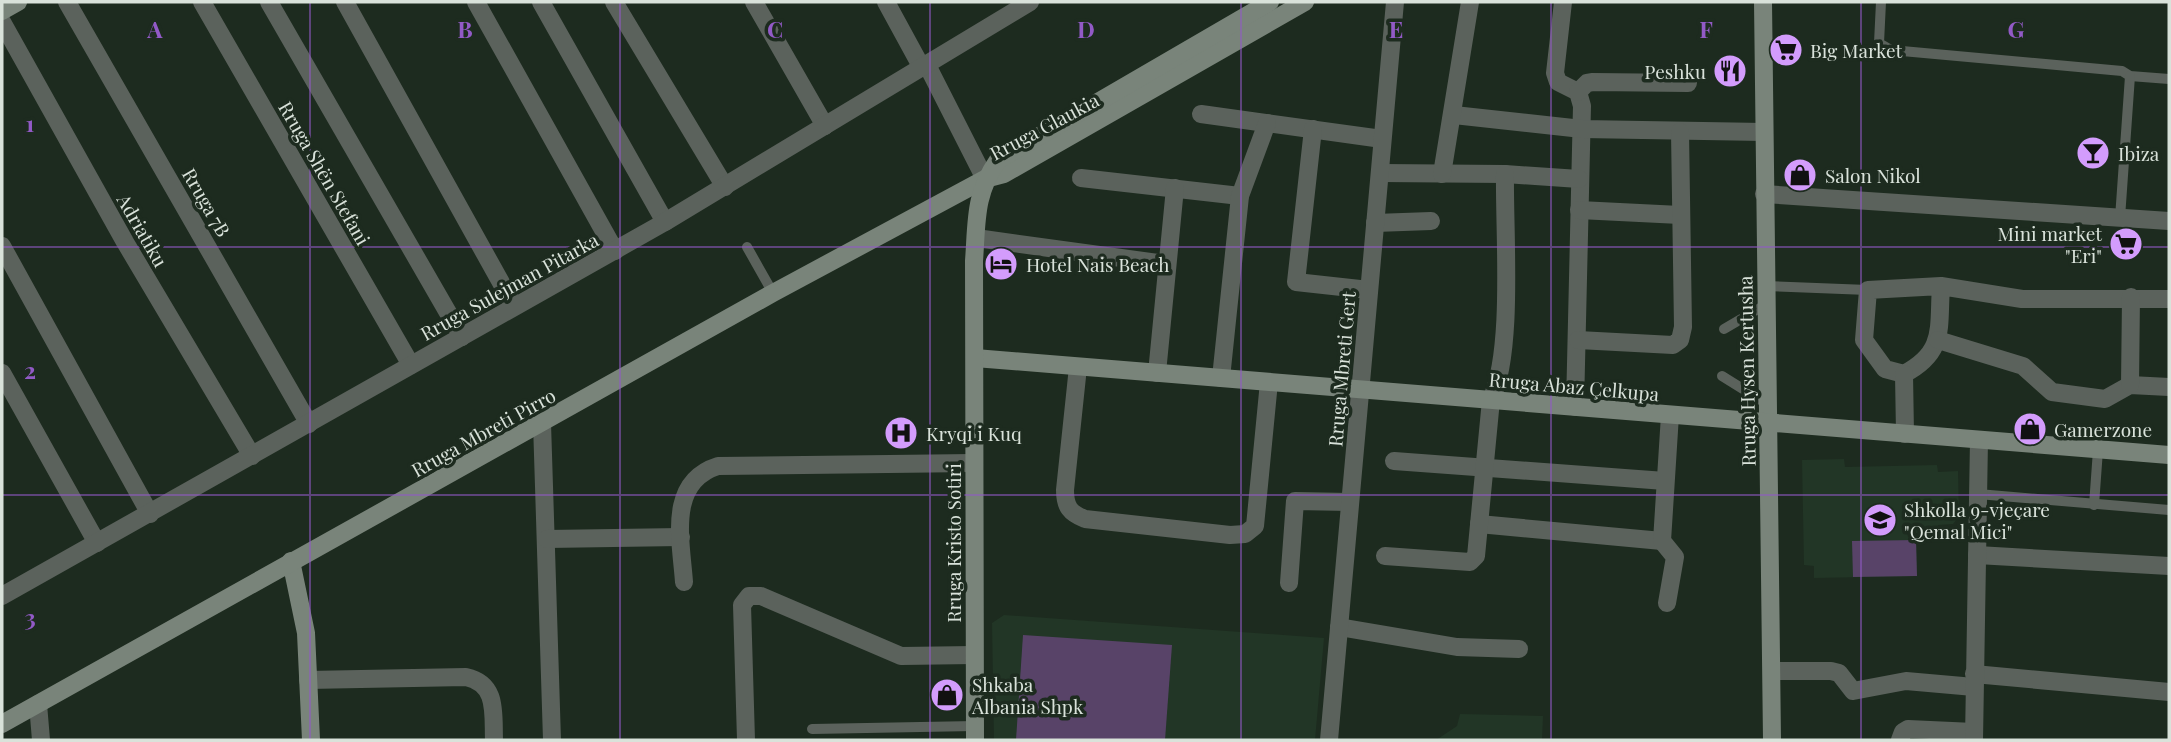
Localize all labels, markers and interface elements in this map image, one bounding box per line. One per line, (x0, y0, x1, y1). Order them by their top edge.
text: A (146, 13, 163, 44)
text: B (457, 13, 473, 44)
text: C (767, 13, 783, 44)
text: D (1077, 13, 1095, 44)
text: E (1389, 13, 1403, 44)
text: F (1699, 13, 1713, 44)
text: G (2008, 13, 2025, 44)
supermarket icon: Big Market (1767, 31, 1805, 69)
place label: Big Market (1810, 37, 1903, 63)
restaurant icon: Peshku (1711, 52, 1749, 90)
place label: Peshku (1644, 58, 1706, 84)
street label: Rruga Glaukia (985, 86, 1104, 166)
street label: Rruga Shën Stefani (273, 96, 377, 250)
text: 1 (26, 107, 35, 138)
bar icon: Ibiza (2074, 134, 2112, 172)
place label: Ibiza (2118, 140, 2160, 166)
shop icon: Salon Nikol (1781, 156, 1819, 194)
place label: Salon Nikol (1825, 162, 1921, 188)
street label: Rruga 7B (177, 163, 237, 241)
street label: Adriatiku (111, 188, 174, 271)
place label: Mini market "Eri" (1998, 220, 2102, 268)
supermarket icon: Mini market "Eri" (2107, 225, 2145, 263)
street label: Rruga Sulejman Pitarka (415, 226, 603, 346)
hotel icon: Hotel Nais Beach (982, 245, 1020, 283)
place label: Hotel Nais Beach (1026, 251, 1170, 277)
street label: Rruga Hysen Kertusha (1731, 275, 1761, 467)
street label: Rruga Mbreti Gert (1321, 290, 1361, 448)
text: 2 (24, 354, 36, 385)
street label: Rruga Abaz Çelkupa (1488, 366, 1661, 406)
street label: Rruga Mbreti Pirro (406, 382, 560, 482)
shop icon: Gamerzone (2011, 410, 2049, 448)
hospital icon: Kryqi i Kuq (882, 414, 920, 452)
place label: Gamerzone (2054, 416, 2152, 442)
place label: Kryqi i Kuq (926, 420, 1022, 446)
street label: Rruga Kristo Sotiri (940, 463, 966, 623)
place label: Shkolla 9-vjeçare "Qemal Mici" (1904, 496, 2050, 544)
school or university icon: Shkolla 9-vjeçare "Qemal Mici" (1861, 501, 1899, 539)
text: 3 (24, 601, 36, 632)
place label: Shkaba Albania Shpk (971, 671, 1084, 719)
shop icon: Shkaba Albania Shpk (928, 676, 966, 714)

